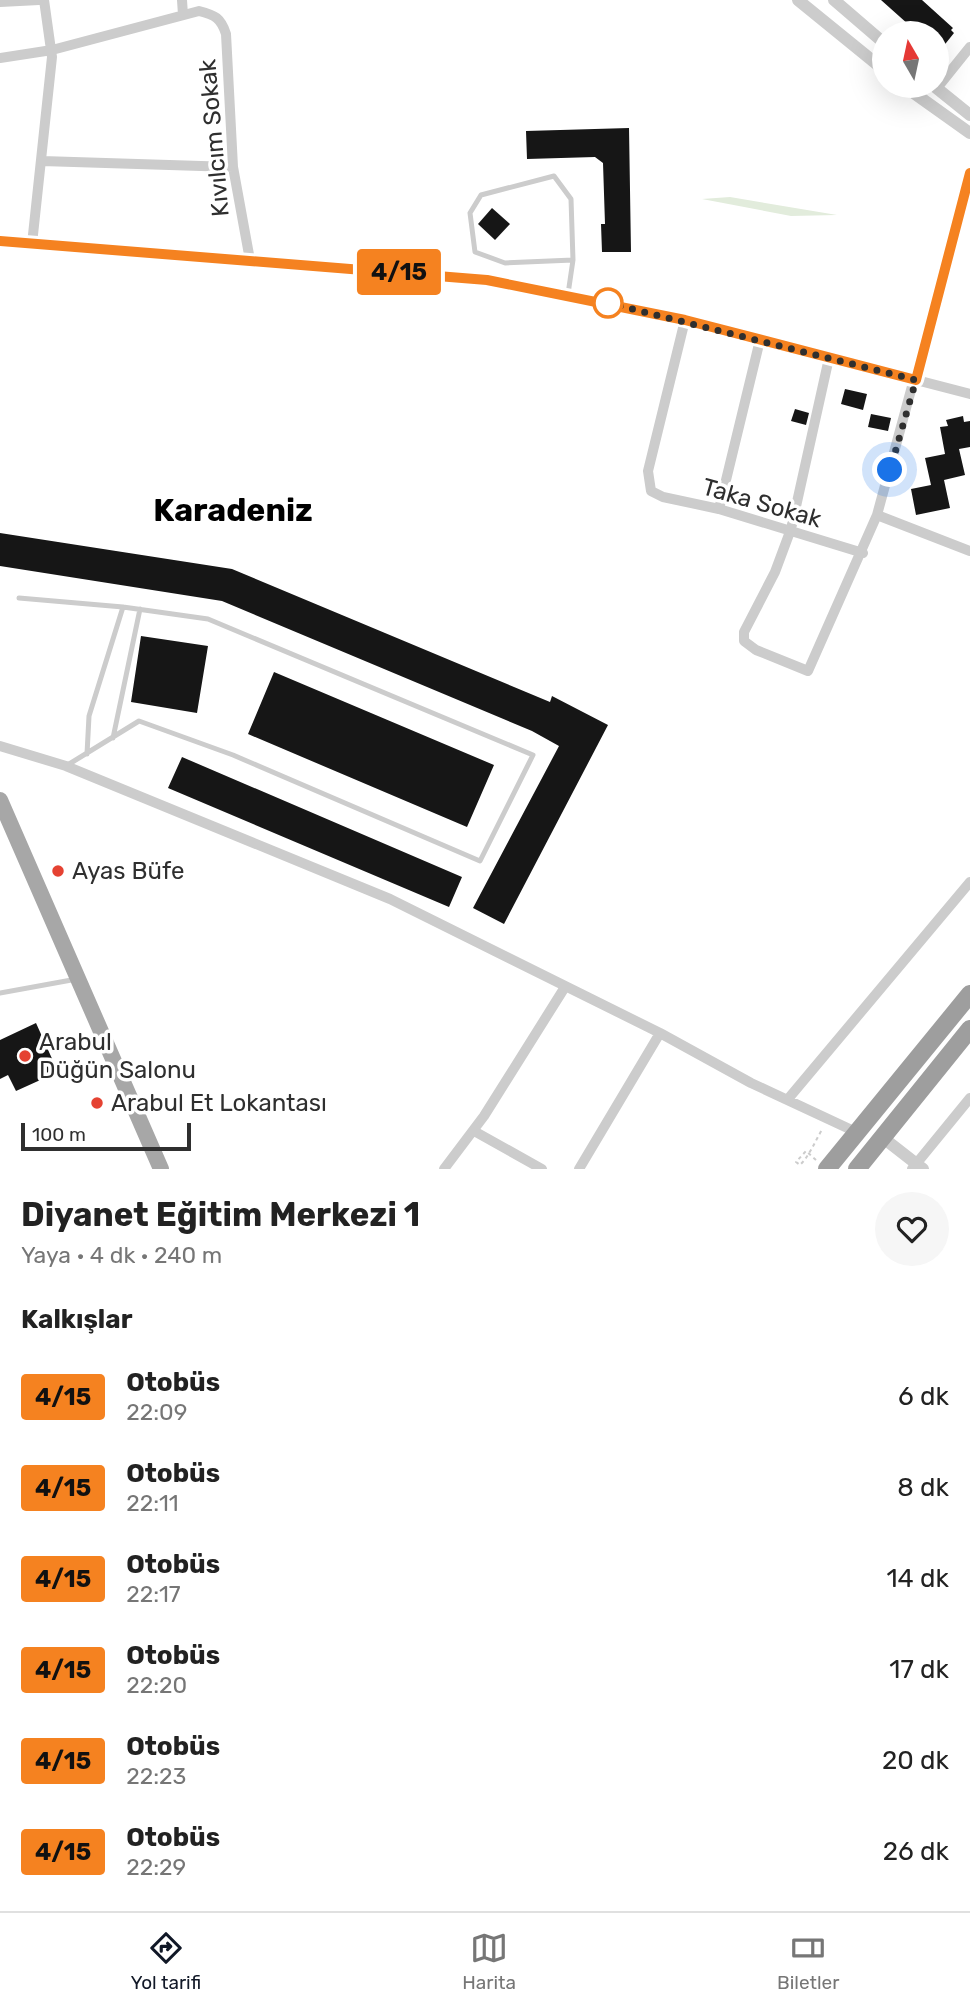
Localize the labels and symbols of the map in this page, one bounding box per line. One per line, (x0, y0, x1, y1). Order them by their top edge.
north arrow (872, 21, 948, 98)
street label: Kıvılcım Sokak (193, 58, 235, 218)
line badge: 4/15 (350, 249, 448, 295)
unlabelled marker (593, 288, 623, 318)
your location (872, 452, 907, 487)
street label: Taka Sokak (699, 473, 825, 534)
district label: Karadeniz (153, 491, 313, 529)
place label: Ayas Büfe (72, 857, 184, 885)
marker: Ayas Büfe (50, 863, 66, 879)
place label: Arabul Düğün Salonu (39, 1028, 196, 1084)
marker: Arabul Düğün Salonu (17, 1048, 33, 1064)
place label: Arabul Et Lokantası (111, 1089, 327, 1117)
marker: Arabul Et Lokantası (89, 1095, 105, 1111)
scale bar (21, 1120, 191, 1152)

